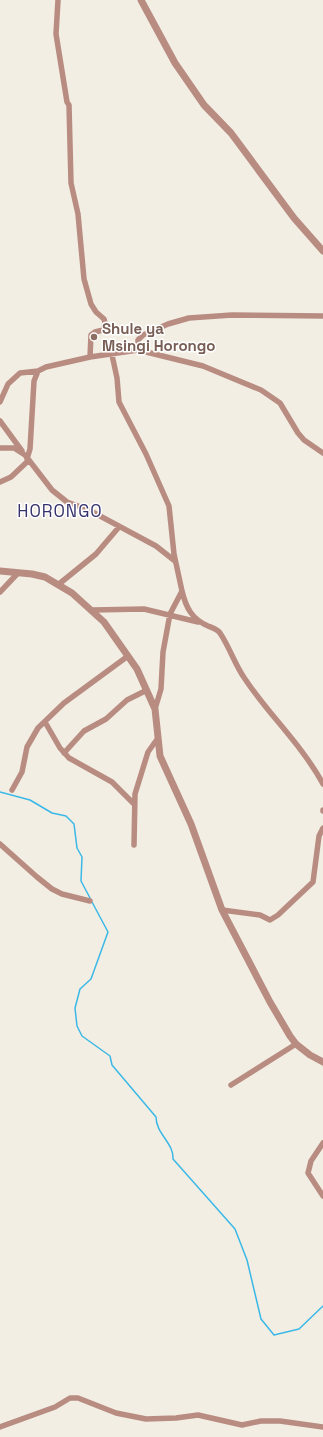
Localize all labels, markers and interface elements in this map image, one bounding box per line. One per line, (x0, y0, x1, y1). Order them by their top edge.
place label: Shule ya Msingi Horongo (102, 319, 216, 355)
marker: Shule ya Msingi Horongo (89, 332, 99, 342)
district label: HORONGO (17, 500, 103, 522)

